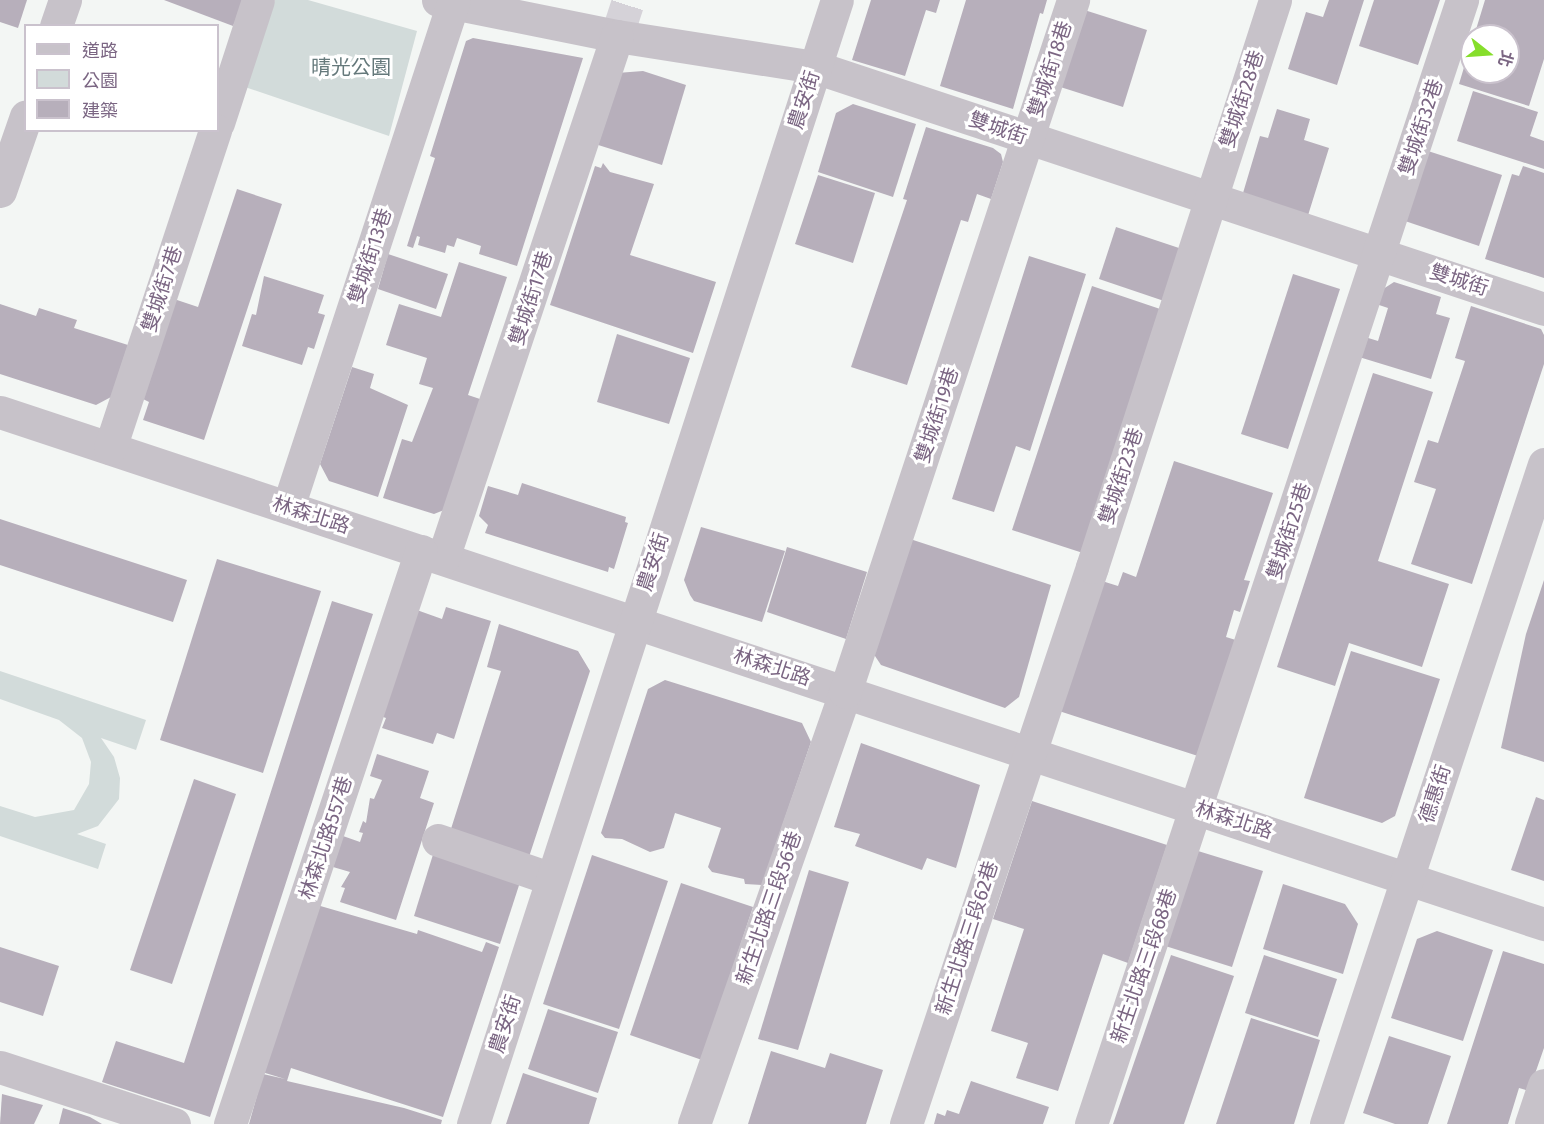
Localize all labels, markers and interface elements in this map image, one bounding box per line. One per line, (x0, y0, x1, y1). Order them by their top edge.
street label: 雙城街18巷 (1023, 18, 1077, 120)
legend (24, 24, 219, 132)
north arrow (1460, 24, 1520, 84)
text: 道路 (82, 40, 118, 62)
street label: 雙城街28巷 (1215, 47, 1269, 151)
text: 北 (1494, 48, 1517, 69)
park label: 晴光公園 (311, 55, 391, 79)
street label: 農安街 (783, 68, 825, 132)
text: 公園 (82, 70, 118, 92)
street label: 雙城街32巷 (1394, 76, 1448, 178)
text: 建築 (82, 100, 118, 122)
street label: 雙城街 (966, 107, 1030, 149)
street label: 雙城街13巷 (343, 205, 397, 307)
street label: 雙城街7巷 (137, 243, 187, 335)
street label: 雙城街17巷 (505, 248, 557, 348)
street label: 雙城街 (1427, 259, 1491, 301)
street label: 雙城街19巷 (910, 364, 964, 466)
street label: 雙城街23巷 (1094, 425, 1148, 527)
street label: 雙城街25巷 (1262, 480, 1316, 582)
street label: 林森北路 (269, 491, 353, 539)
street label: 農安街 (632, 530, 674, 594)
street label: 林森北路 (730, 643, 814, 691)
street label: 德惠街 (1414, 762, 1456, 826)
street label: 林森北路557巷 (295, 773, 357, 903)
street label: 林森北路 (1192, 796, 1276, 844)
street label: 新生北路三段56巷 (731, 828, 807, 988)
street label: 新生北路三段62巷 (931, 858, 1003, 1018)
street label: 新生北路三段68巷 (1106, 886, 1182, 1046)
street label: 農安街 (484, 992, 526, 1056)

